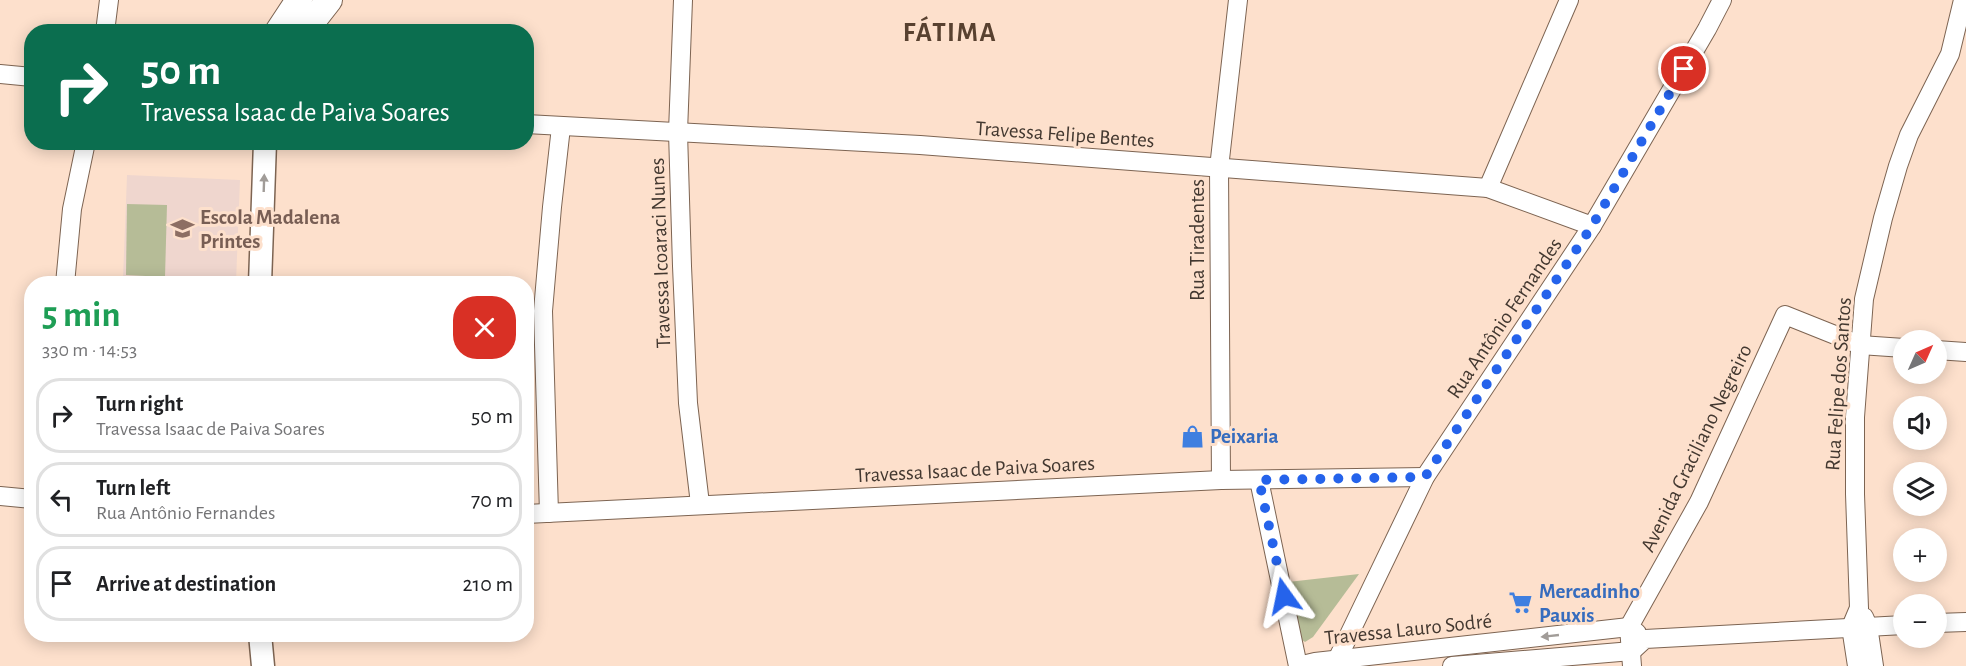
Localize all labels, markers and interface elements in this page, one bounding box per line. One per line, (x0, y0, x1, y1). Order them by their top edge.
district label: FÁTIMA (903, 16, 997, 46)
pin (1658, 43, 1709, 94)
icon: right (42, 48, 120, 126)
text: 50 m (141, 50, 221, 92)
icon: arrive (1667, 52, 1700, 85)
text: Travessa Isaac de Paiva Soares (141, 99, 450, 126)
street label: Travessa Felipe Bentes (975, 118, 1155, 151)
street label: Travessa Icoaraci Nunes (647, 157, 674, 349)
one-way arrow (259, 174, 268, 193)
street label: Rua Tiradentes (1187, 179, 1208, 301)
place label: Escola Madalena Printes (200, 207, 340, 252)
school or university icon: Escola Madalena Printes (169, 216, 195, 242)
street label: Rua Antônio Fernandes (1443, 234, 1566, 402)
button: close (453, 296, 516, 359)
text: 5 min (42, 297, 120, 333)
street label: Rua Felipe dos Santos (1822, 297, 1855, 472)
north arrow (1893, 330, 1947, 384)
map controls (1893, 330, 1947, 648)
text: 330 m · 14:53 (42, 340, 137, 360)
street label: Avenida Graciliano Negreiro (1637, 341, 1756, 555)
text: Turn right (96, 393, 183, 415)
button: sound (1893, 396, 1947, 450)
icon: right (45, 399, 78, 432)
text: 50 m (471, 405, 513, 427)
text: Travessa Isaac de Paiva Soares (96, 419, 325, 439)
shop icon: Peixaria (1179, 423, 1205, 449)
place label: Peixaria (1210, 426, 1279, 447)
street label: Travessa Isaac de Paiva Soares (855, 453, 1096, 486)
button: layers (1893, 462, 1947, 516)
text: Turn left (96, 477, 170, 499)
icon: left (45, 483, 78, 516)
text: 70 m (471, 489, 513, 511)
text: Rua Antônio Fernandes (96, 503, 275, 523)
button: + (1893, 528, 1947, 582)
position arrow (1252, 564, 1316, 628)
icon: arrive (45, 567, 78, 600)
text: Arrive at destination (96, 573, 276, 595)
text: 210 m (463, 573, 513, 595)
place label: Mercadinho Pauxis (1539, 581, 1640, 626)
supermarket icon: Mercadinho Pauxis (1508, 590, 1534, 616)
button: − (1893, 594, 1947, 648)
street label: Travessa Lauro Sodré (1323, 610, 1493, 649)
one-way arrow (1540, 631, 1559, 641)

